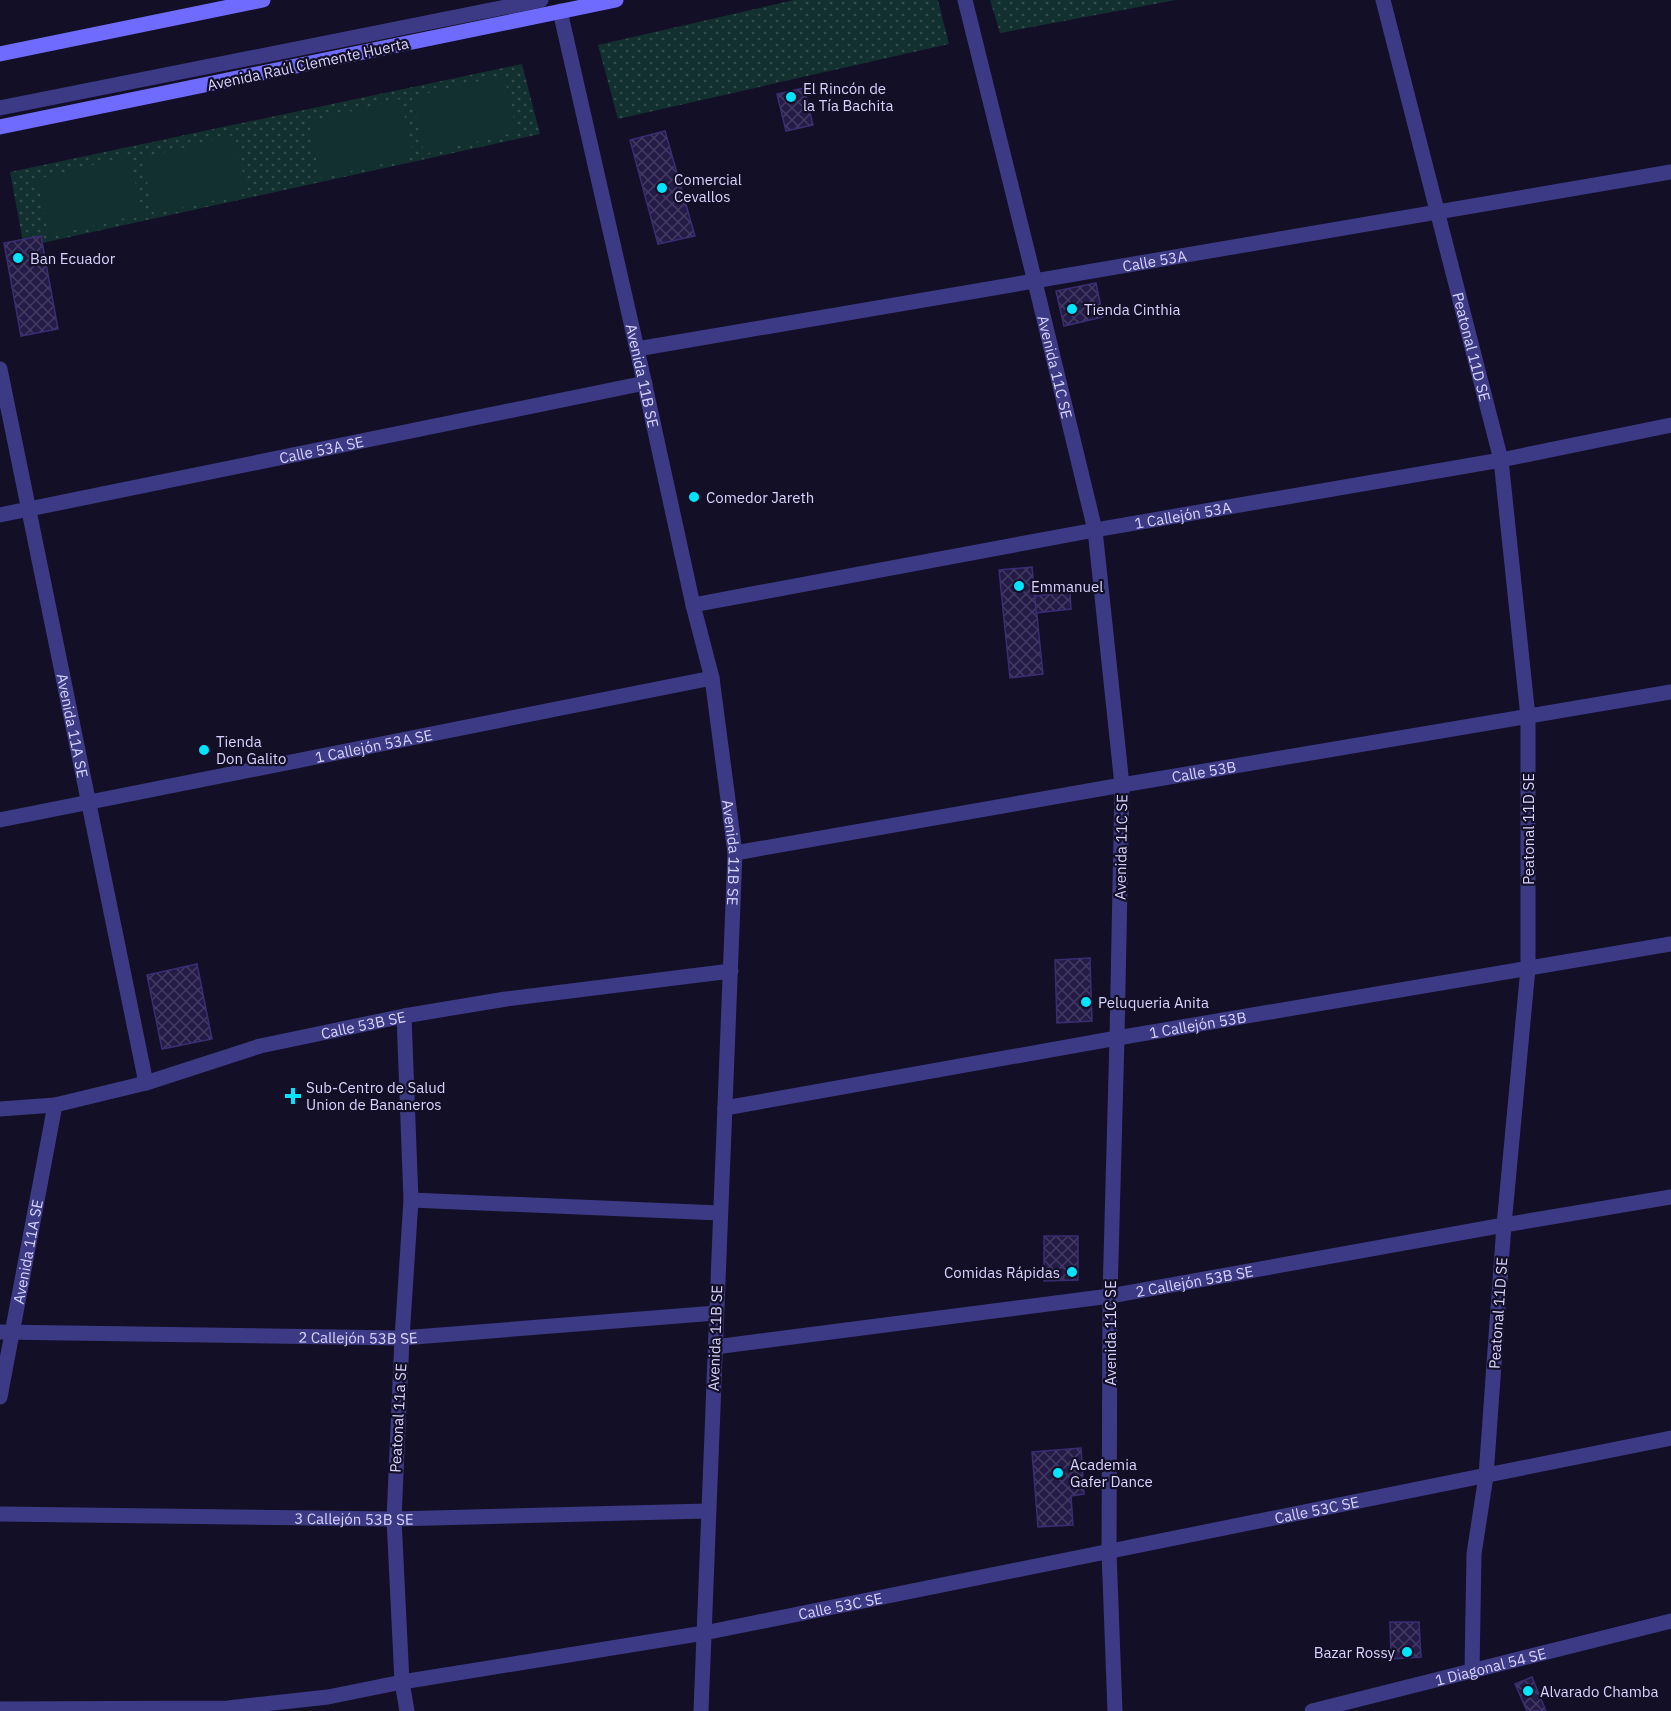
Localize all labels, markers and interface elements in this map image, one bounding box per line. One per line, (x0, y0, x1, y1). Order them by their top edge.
street label: Avenida Raúl Clemente Huerta (205, 33, 411, 95)
place label: El Rincón de la Tía Bachita (803, 79, 893, 115)
marker: El Rincón de la Tía Bachita (784, 90, 798, 104)
place label: Comercial Cevallos (674, 170, 742, 206)
marker: Comercial Cevallos (655, 181, 669, 195)
street label: Calle 53A (1121, 246, 1188, 275)
place label: Ban Ecuador (30, 249, 116, 268)
marker: Ban Ecuador (11, 251, 25, 265)
street label: Peatonal 11D SE (1449, 290, 1495, 403)
place label: Tienda Cinthia (1084, 300, 1180, 319)
marker: Tienda Cinthia (1065, 302, 1079, 316)
street label: Avenida 11C SE (1034, 313, 1077, 421)
street label: Avenida 11B SE (622, 322, 663, 430)
street label: Calle 53A SE (277, 431, 365, 467)
place label: Comedor Jareth (706, 488, 814, 507)
marker: Comedor Jareth (687, 490, 701, 504)
street label: 1 Callejón 53A (1133, 497, 1233, 533)
place label: Emmanuel (1031, 577, 1103, 596)
marker: Emmanuel (1012, 579, 1026, 593)
street label: Avenida 11A SE (53, 672, 93, 779)
street label: 1 Callejón 53A SE (313, 725, 434, 766)
place label: Tienda Don Galito (216, 732, 286, 768)
marker: Tienda Don Galito (197, 743, 211, 757)
street label: Calle 53B (1170, 756, 1238, 786)
street label: Peatonal 11D SE (1519, 773, 1538, 885)
street label: Avenida 11C SE (1111, 794, 1131, 900)
street label: Avenida 11B SE (719, 798, 744, 906)
place label: Peluqueria Anita (1098, 993, 1209, 1012)
marker: Peluqueria Anita (1079, 995, 1093, 1009)
street label: Calle 53B SE (319, 1006, 407, 1043)
street label: 1 Callejón 53B (1148, 1007, 1248, 1042)
place label: Sub-Centro de Salud Union de Bananeros (306, 1078, 446, 1114)
marker: Sub-Centro de Salud Union de Bananeros (284, 1087, 302, 1105)
street label: Avenida 11A SE (8, 1198, 47, 1305)
street label: Peatonal 11D SE (1485, 1257, 1511, 1369)
street label: 2 Callejón 53B SE (1134, 1261, 1255, 1301)
place label: Comidas Rápidas (944, 1263, 1060, 1282)
marker: Comidas Rápidas (1065, 1265, 1079, 1279)
street label: Avenida 11C SE (1101, 1280, 1120, 1386)
street label: Avenida 11B SE (704, 1285, 726, 1391)
street label: 2 Callejón 53B SE (298, 1327, 418, 1348)
street label: Peatonal 11a SE (386, 1363, 410, 1473)
place label: Academia Gafer Dance (1070, 1455, 1153, 1491)
marker: Academia Gafer Dance (1051, 1466, 1065, 1480)
street label: Calle 53C SE (1273, 1492, 1360, 1527)
street label: 3 Callejón 53B SE (294, 1508, 414, 1529)
street label: Calle 53C SE (796, 1588, 884, 1623)
place label: Bazar Rossy (1314, 1643, 1396, 1662)
street label: 1 Diagonal 54 SE (1433, 1643, 1548, 1689)
marker: Bazar Rossy (1400, 1645, 1414, 1659)
place label: Alvarado Chamba (1540, 1682, 1659, 1701)
marker: Alvarado Chamba (1521, 1684, 1535, 1698)

